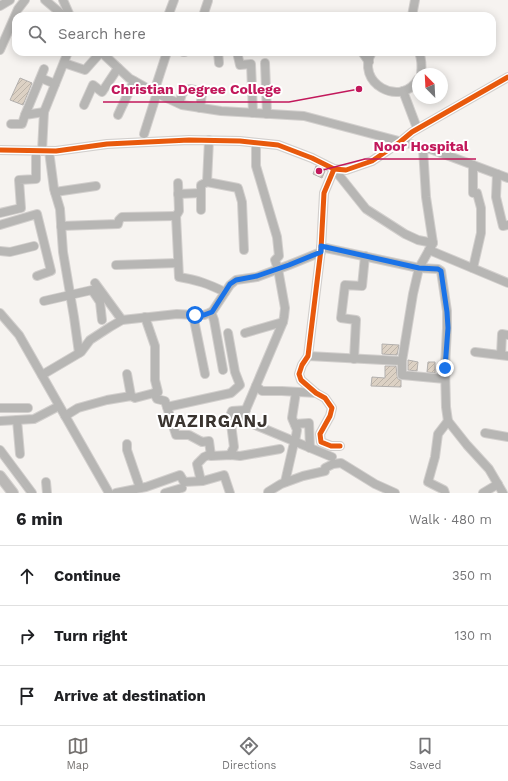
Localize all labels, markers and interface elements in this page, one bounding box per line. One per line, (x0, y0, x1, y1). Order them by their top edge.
search box (12, 12, 496, 56)
icon: search (26, 23, 48, 45)
text: Search here (58, 25, 146, 43)
north arrow (412, 68, 448, 104)
callout: Christian Degree College (103, 76, 289, 102)
text: Christian Degree College (111, 81, 281, 97)
callout: Noor Hospital (365, 133, 476, 159)
text: Noor Hospital (374, 138, 469, 154)
route start (186, 306, 204, 324)
route end (436, 359, 454, 377)
district label: WAZIRGANJ (157, 411, 269, 431)
text: 6 min (16, 509, 63, 529)
text: Walk · 480 m (409, 512, 492, 527)
icon: ahead (16, 565, 38, 587)
text: Continue (54, 567, 121, 585)
text: 350 m (452, 568, 492, 583)
icon: right (16, 625, 38, 647)
text: Turn right (54, 627, 127, 645)
text: 130 m (454, 628, 492, 643)
icon: arrive (16, 685, 38, 707)
text: Arrive at destination (54, 687, 206, 705)
tab: Map (67, 735, 89, 772)
tab: Directions (222, 735, 276, 772)
tab: Saved (409, 735, 441, 772)

